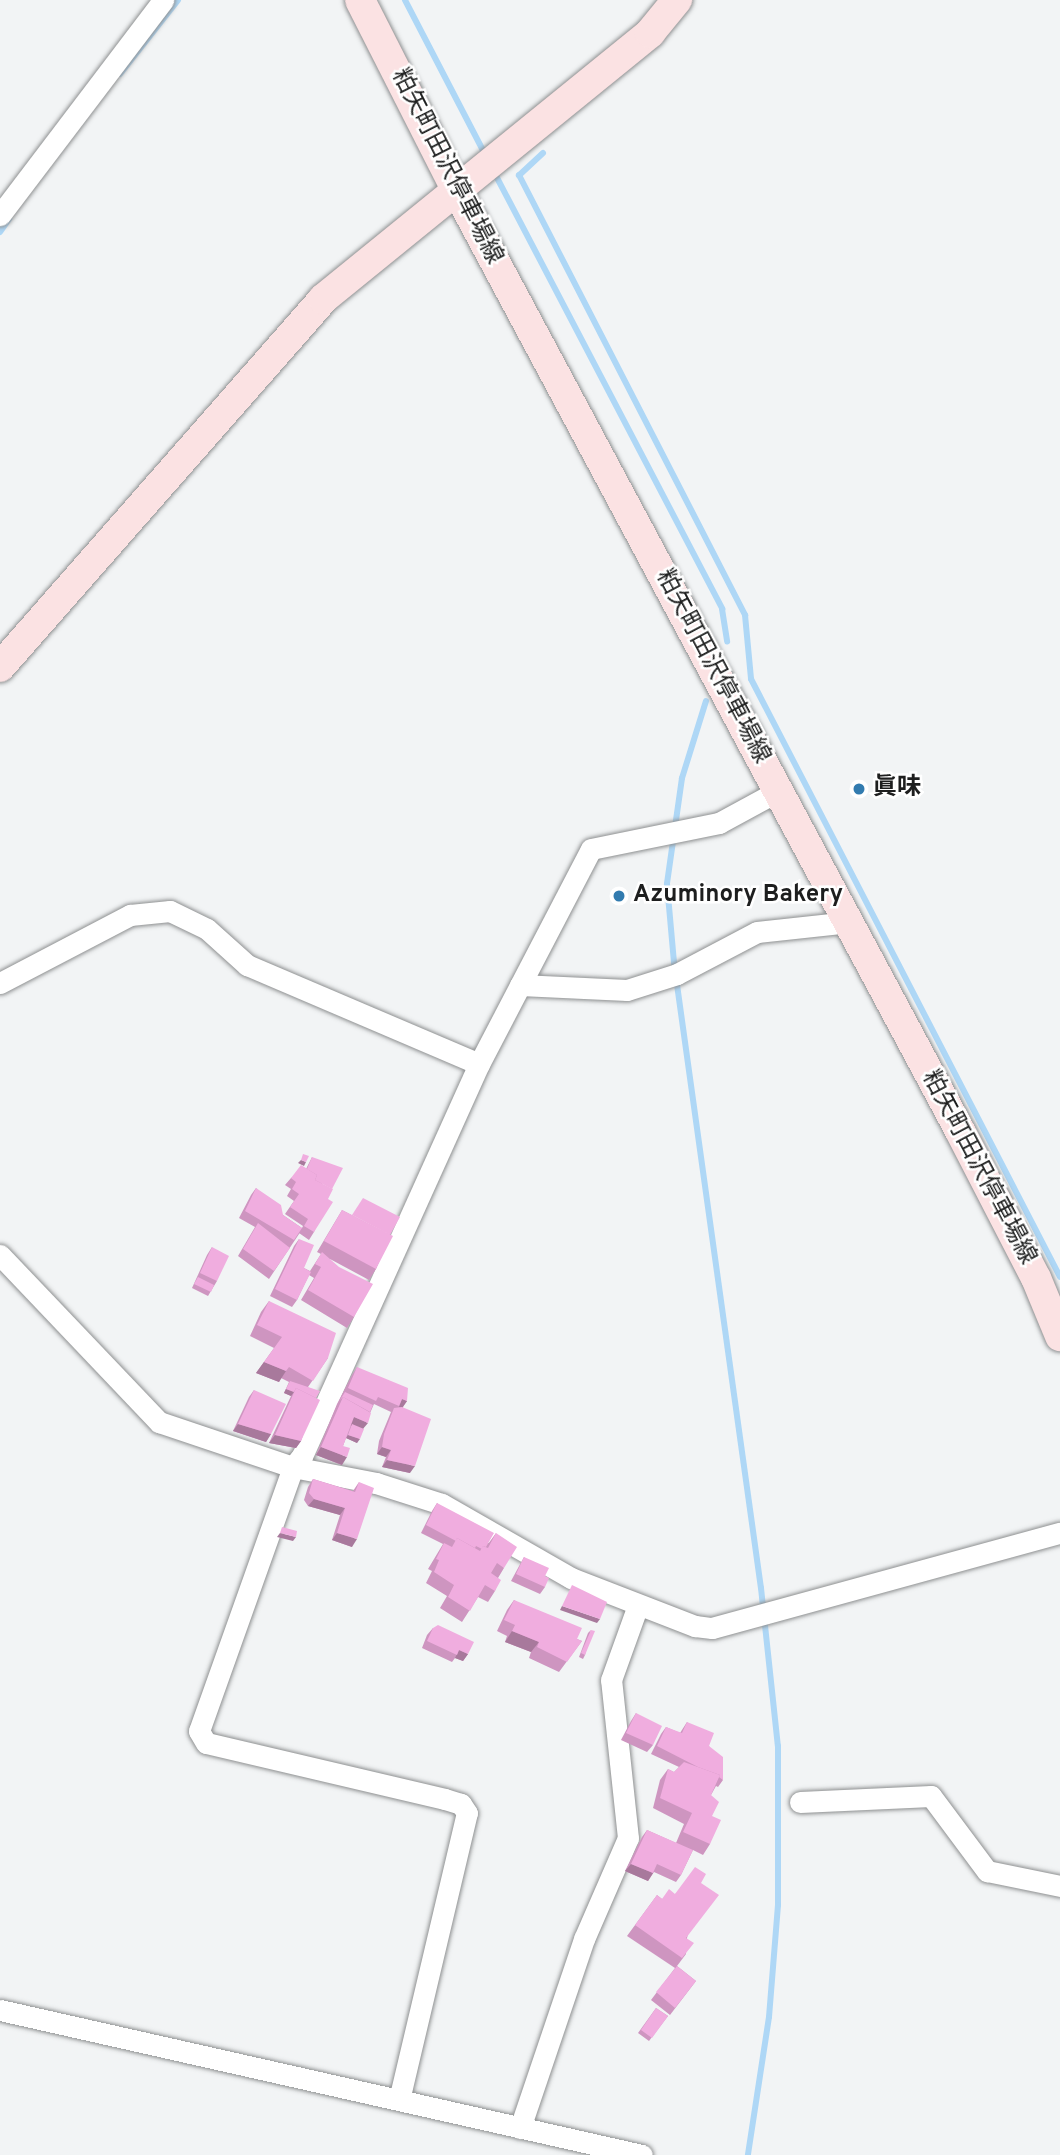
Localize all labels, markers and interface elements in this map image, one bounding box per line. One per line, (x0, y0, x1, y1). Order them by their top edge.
street label: 粕矢町田沢停車場線 (384, 64, 508, 270)
street label: 粕矢町田沢停車場線 (649, 565, 775, 769)
place label: 眞味 (873, 775, 921, 803)
marker: 眞味 (851, 781, 867, 797)
place label: Azuminory Bakery (633, 882, 843, 910)
marker: Azuminory Bakery (611, 888, 627, 904)
street label: 粕矢町田沢停車場線 (915, 1066, 1041, 1270)

